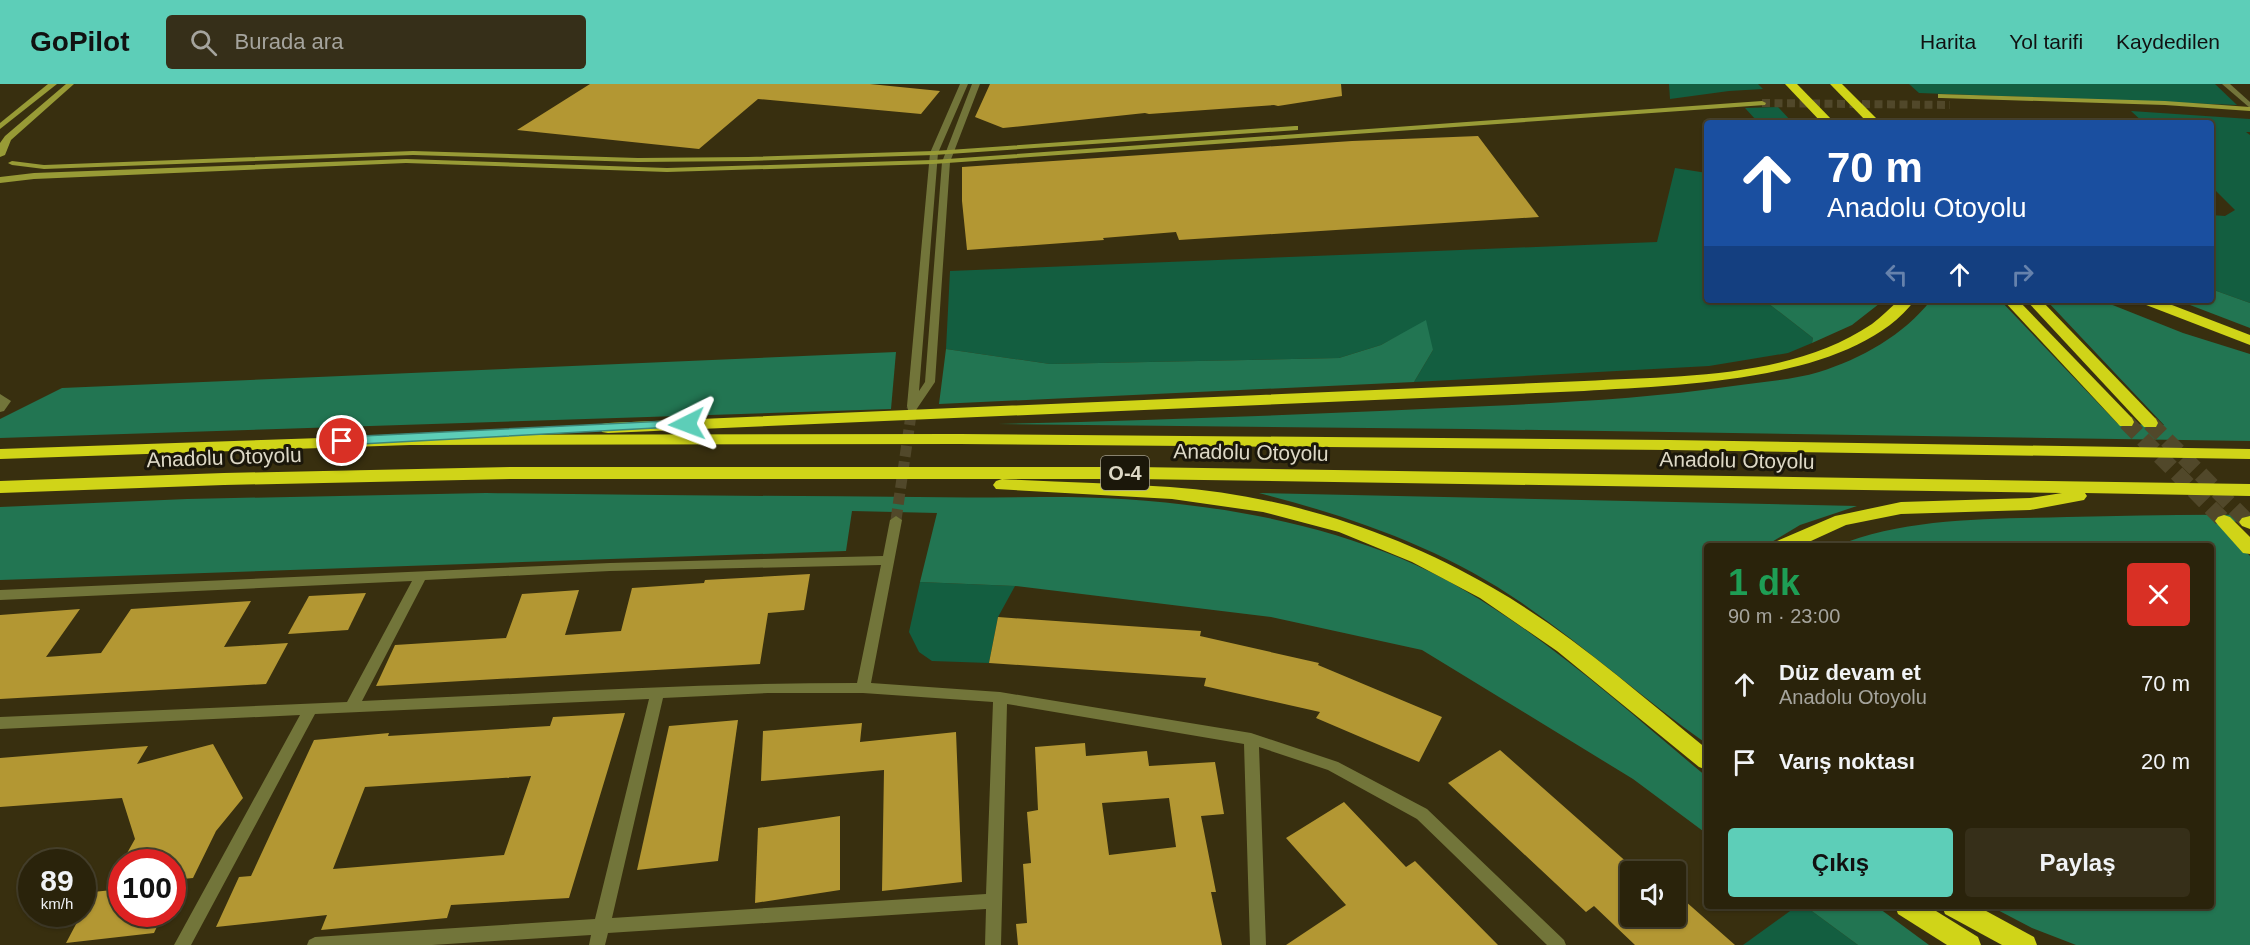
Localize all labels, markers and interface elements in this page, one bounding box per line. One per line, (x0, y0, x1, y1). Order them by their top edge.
search box (166, 15, 586, 69)
text: GoPilot (30, 26, 130, 57)
icon: search (187, 26, 220, 59)
text: Burada ara (235, 29, 343, 54)
text: Harita (1920, 30, 1976, 53)
text: Yol tarifi (2009, 30, 2083, 53)
text: Kaydedilen (2116, 30, 2220, 53)
icon: ahead (1728, 144, 1806, 222)
text: 70 m (1827, 144, 1923, 191)
text: Anadolu Otoyolu (1827, 193, 2027, 223)
icon: left (1880, 258, 1913, 291)
icon: ahead (1943, 258, 1976, 291)
icon: right (2006, 258, 2039, 291)
position arrow (655, 392, 719, 456)
pin (316, 415, 367, 466)
icon: arrive (325, 424, 358, 457)
street label: Anadolu Otoyolu (1173, 439, 1329, 465)
street label: Anadolu Otoyolu (146, 443, 302, 471)
street label: Anadolu Otoyolu (1659, 447, 1815, 473)
road number: O-4 (1101, 456, 1149, 490)
text: 1 dk (1728, 562, 1800, 603)
button: close (2127, 563, 2190, 626)
text: 90 m · 23:00 (1728, 605, 1840, 627)
text: Düz devam et (1779, 660, 1921, 685)
icon: ahead (1728, 668, 1761, 701)
text: 70 m (2141, 671, 2190, 696)
text: Anadolu Otoyolu (1779, 686, 1927, 708)
icon: arrive (1728, 746, 1761, 779)
text: Varış noktası (1779, 749, 1915, 774)
text: 20 m (2141, 749, 2190, 774)
button: Çıkış (1728, 828, 1953, 897)
button: Paylaş (1965, 828, 2190, 897)
speed limit sign: 100 (108, 849, 186, 927)
map controls (1620, 861, 1686, 927)
button: sound (1620, 861, 1686, 927)
text: 89 (40, 864, 74, 897)
text: km/h (41, 895, 73, 912)

